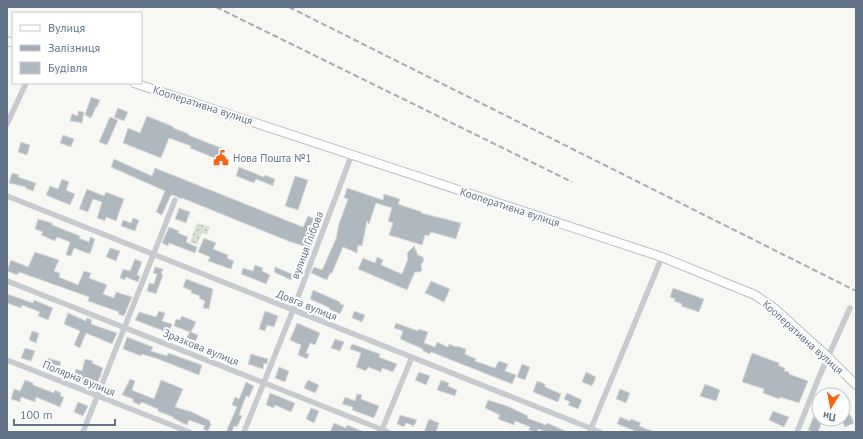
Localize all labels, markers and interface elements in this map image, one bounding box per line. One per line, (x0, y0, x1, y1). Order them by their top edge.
legend (12, 12, 142, 84)
text: Вулиця (48, 20, 85, 35)
text: Залізниця (48, 40, 100, 55)
text: Будівля (48, 60, 87, 75)
street label: Кооперативна вулиця (151, 82, 255, 128)
public building icon: Нова Пошта №1 (212, 149, 230, 167)
place label: Нова Пошта №1 (233, 151, 311, 165)
street label: Кооперативна вулиця (458, 184, 562, 230)
street label: вулиця Глібова (288, 209, 326, 281)
street label: Довга вулиця (275, 286, 339, 324)
street label: Кооперативна вулиця (760, 297, 846, 377)
street label: Зразкова вулиця (161, 325, 241, 369)
street label: Полярна вулиця (41, 357, 117, 399)
north arrow (811, 387, 851, 427)
scale bar (14, 401, 115, 427)
text: 100 m (20, 407, 53, 422)
text: Пн (822, 409, 837, 425)

